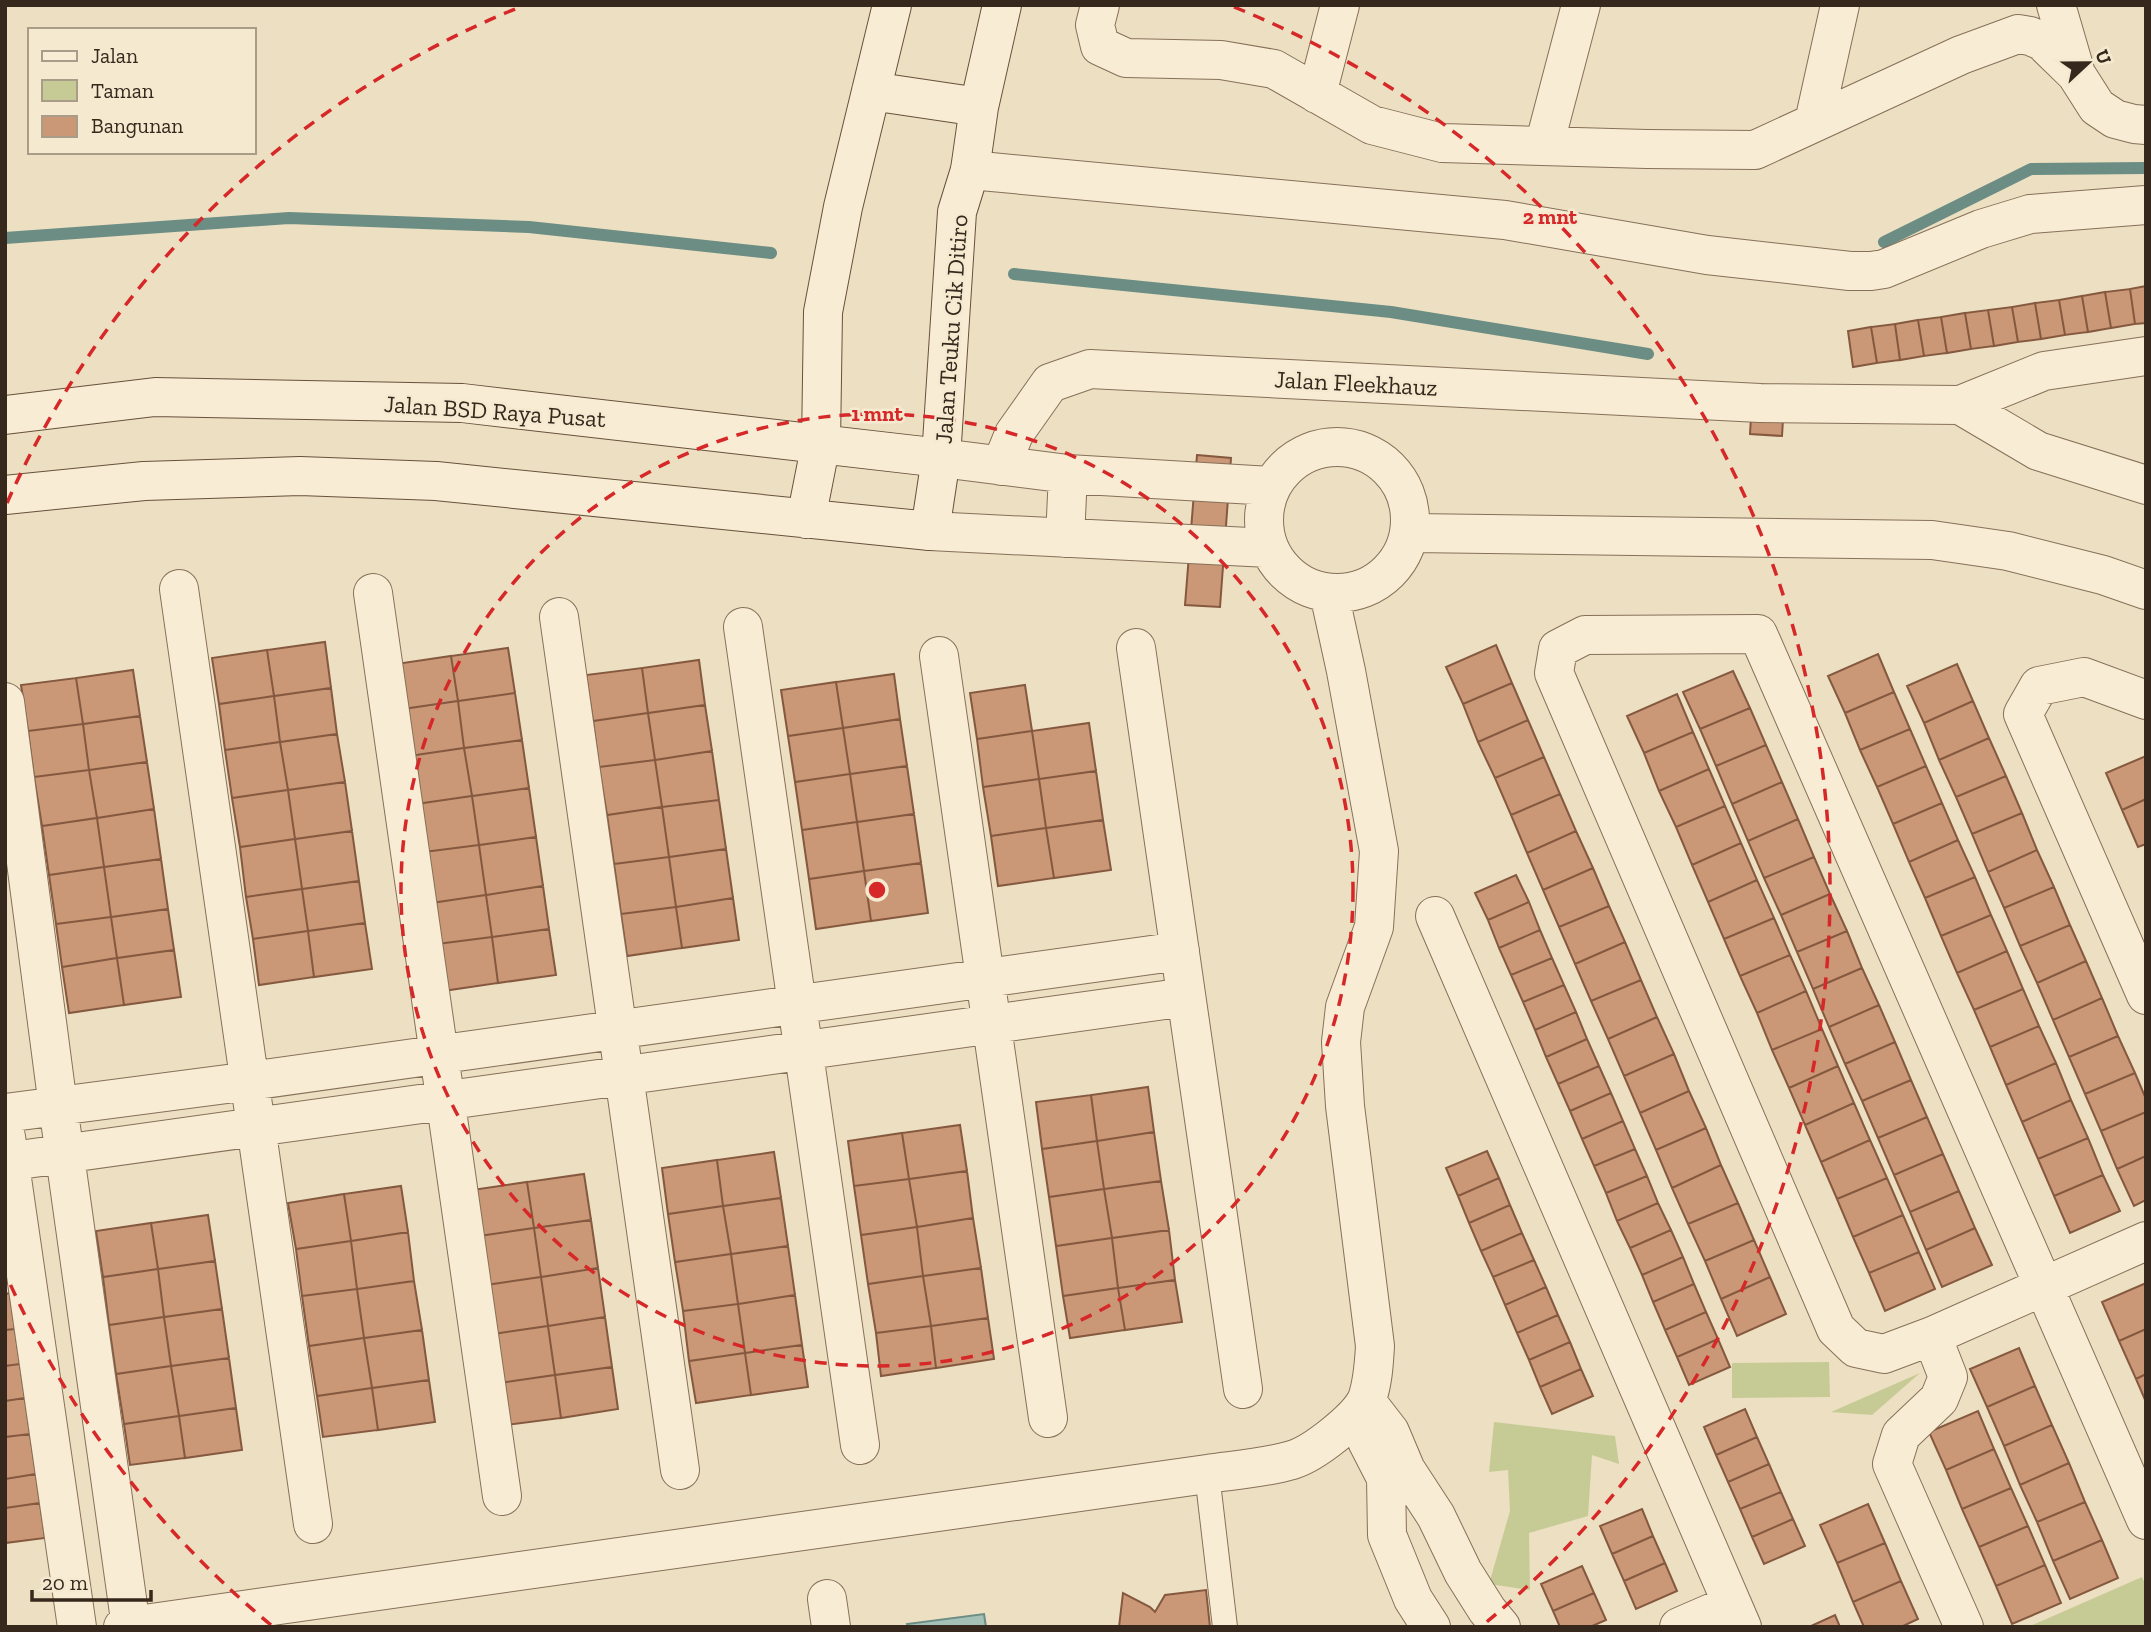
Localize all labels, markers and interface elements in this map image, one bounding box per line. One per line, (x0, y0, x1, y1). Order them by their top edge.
legend (28, 28, 256, 154)
north arrow (2053, 28, 2123, 98)
text: Jalan (91, 43, 138, 68)
text: U (2090, 46, 2117, 68)
text: Taman (91, 78, 154, 103)
text: Bangunan (91, 113, 183, 138)
text: 2 mnt (1523, 204, 1578, 229)
street label: Jalan Teuku Cik Ditiro (929, 213, 973, 445)
street label: Jalan Fleekhauz (1274, 364, 1438, 402)
street label: Jalan BSD Raya Pusat (383, 389, 607, 433)
text: 1 mnt (851, 401, 903, 426)
centre of rings (865, 878, 889, 902)
scale bar (32, 1558, 150, 1602)
text: 20 m (42, 1570, 88, 1595)

